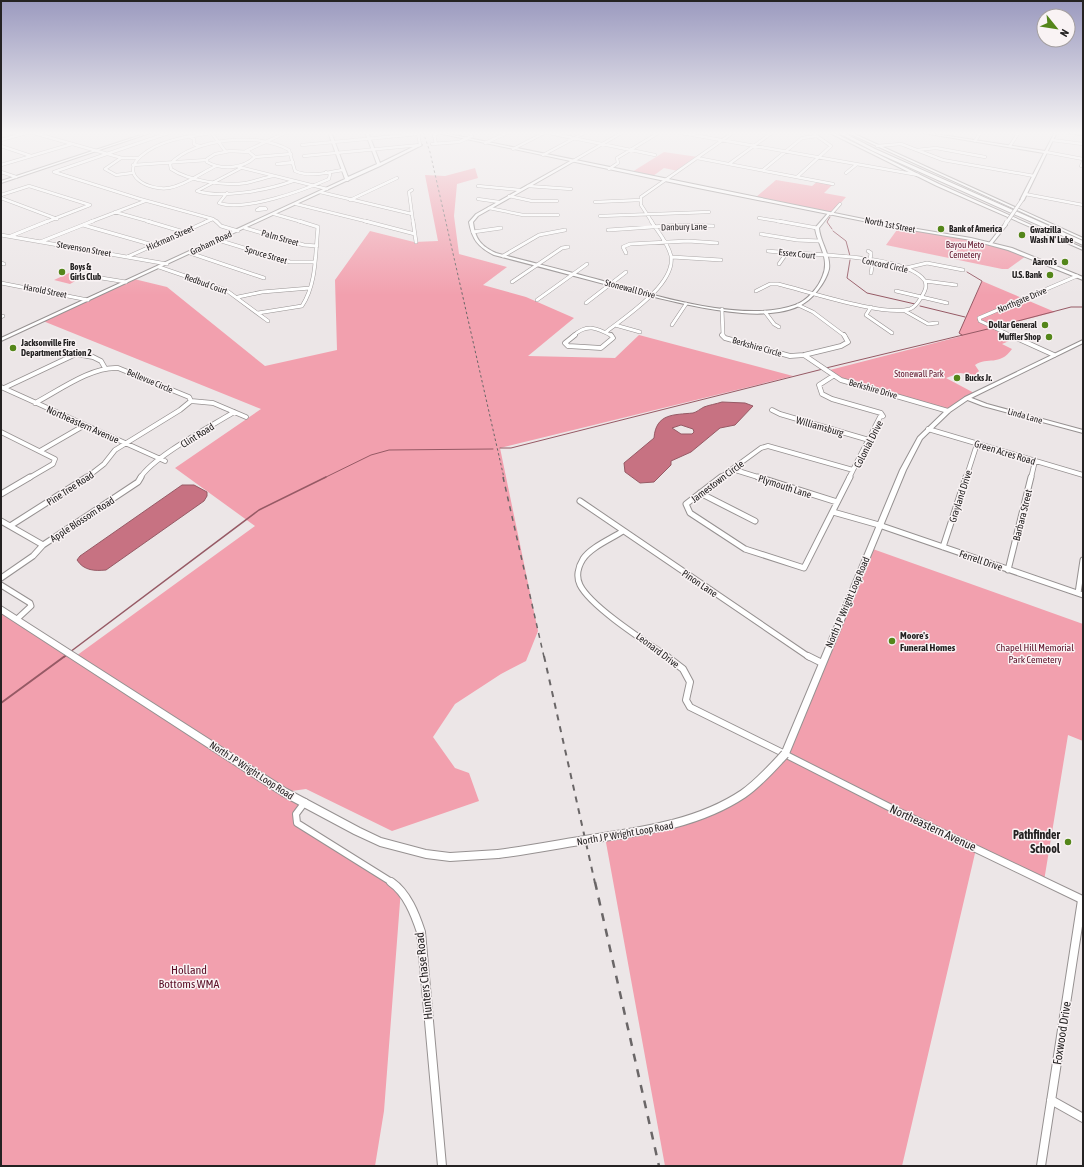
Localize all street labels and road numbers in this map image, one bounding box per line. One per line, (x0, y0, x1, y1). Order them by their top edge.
street label: North 1st Street (864, 215, 917, 235)
street label: Danbury Lane (661, 222, 707, 232)
street label: Hickman Street (145, 223, 196, 253)
street label: Palm Street (260, 228, 300, 248)
street label: Graham Road (189, 229, 233, 257)
street label: Stevenson Street (56, 239, 112, 259)
street label: Spruce Street (244, 244, 289, 266)
street label: Essex Court (778, 247, 816, 261)
street label: Concord Circle (861, 255, 909, 275)
street label: Redbud Court (183, 272, 229, 296)
street label: Stonewall Drive (604, 277, 656, 301)
street label: Harold Street (23, 282, 68, 300)
street label: Northgate Drive (996, 285, 1048, 315)
street label: Berkshire Circle (731, 335, 783, 359)
street label: Bellevue Circle (126, 367, 174, 395)
street label: Berkshire Drive (848, 377, 898, 401)
street label: Northeastern Avenue (45, 404, 121, 446)
street label: Linda Lane (1006, 406, 1044, 426)
street label: Williamsburg (795, 414, 846, 439)
street label: Colonial Drive (852, 418, 885, 470)
street label: Clint Road (178, 421, 216, 450)
street label: Green Acres Road (973, 438, 1037, 467)
street label: Jamestown Circle (689, 458, 746, 505)
street label: Grayland Drive (947, 468, 974, 524)
street label: Pine Tree Road (45, 469, 96, 508)
street label: Plymouth Lane (757, 473, 813, 500)
street label: Barbara Street (1011, 488, 1034, 542)
street label: Apple Blossom Road (48, 494, 117, 544)
street label: Ferrell Drive (958, 548, 1004, 573)
street label: North J P Wright Loop Road (823, 555, 872, 649)
street label: Pinon Lane (680, 567, 720, 600)
street label: Leonard Drive (634, 631, 682, 670)
street label: North J P Wright Loop Road (208, 739, 296, 802)
street label: Northeastern Avenue (888, 802, 978, 854)
street label: North J P Wright Loop Road (576, 820, 674, 847)
street label: Hunters Chase Road (412, 932, 436, 1020)
street label: Foxwood Drive (1050, 1000, 1074, 1066)

